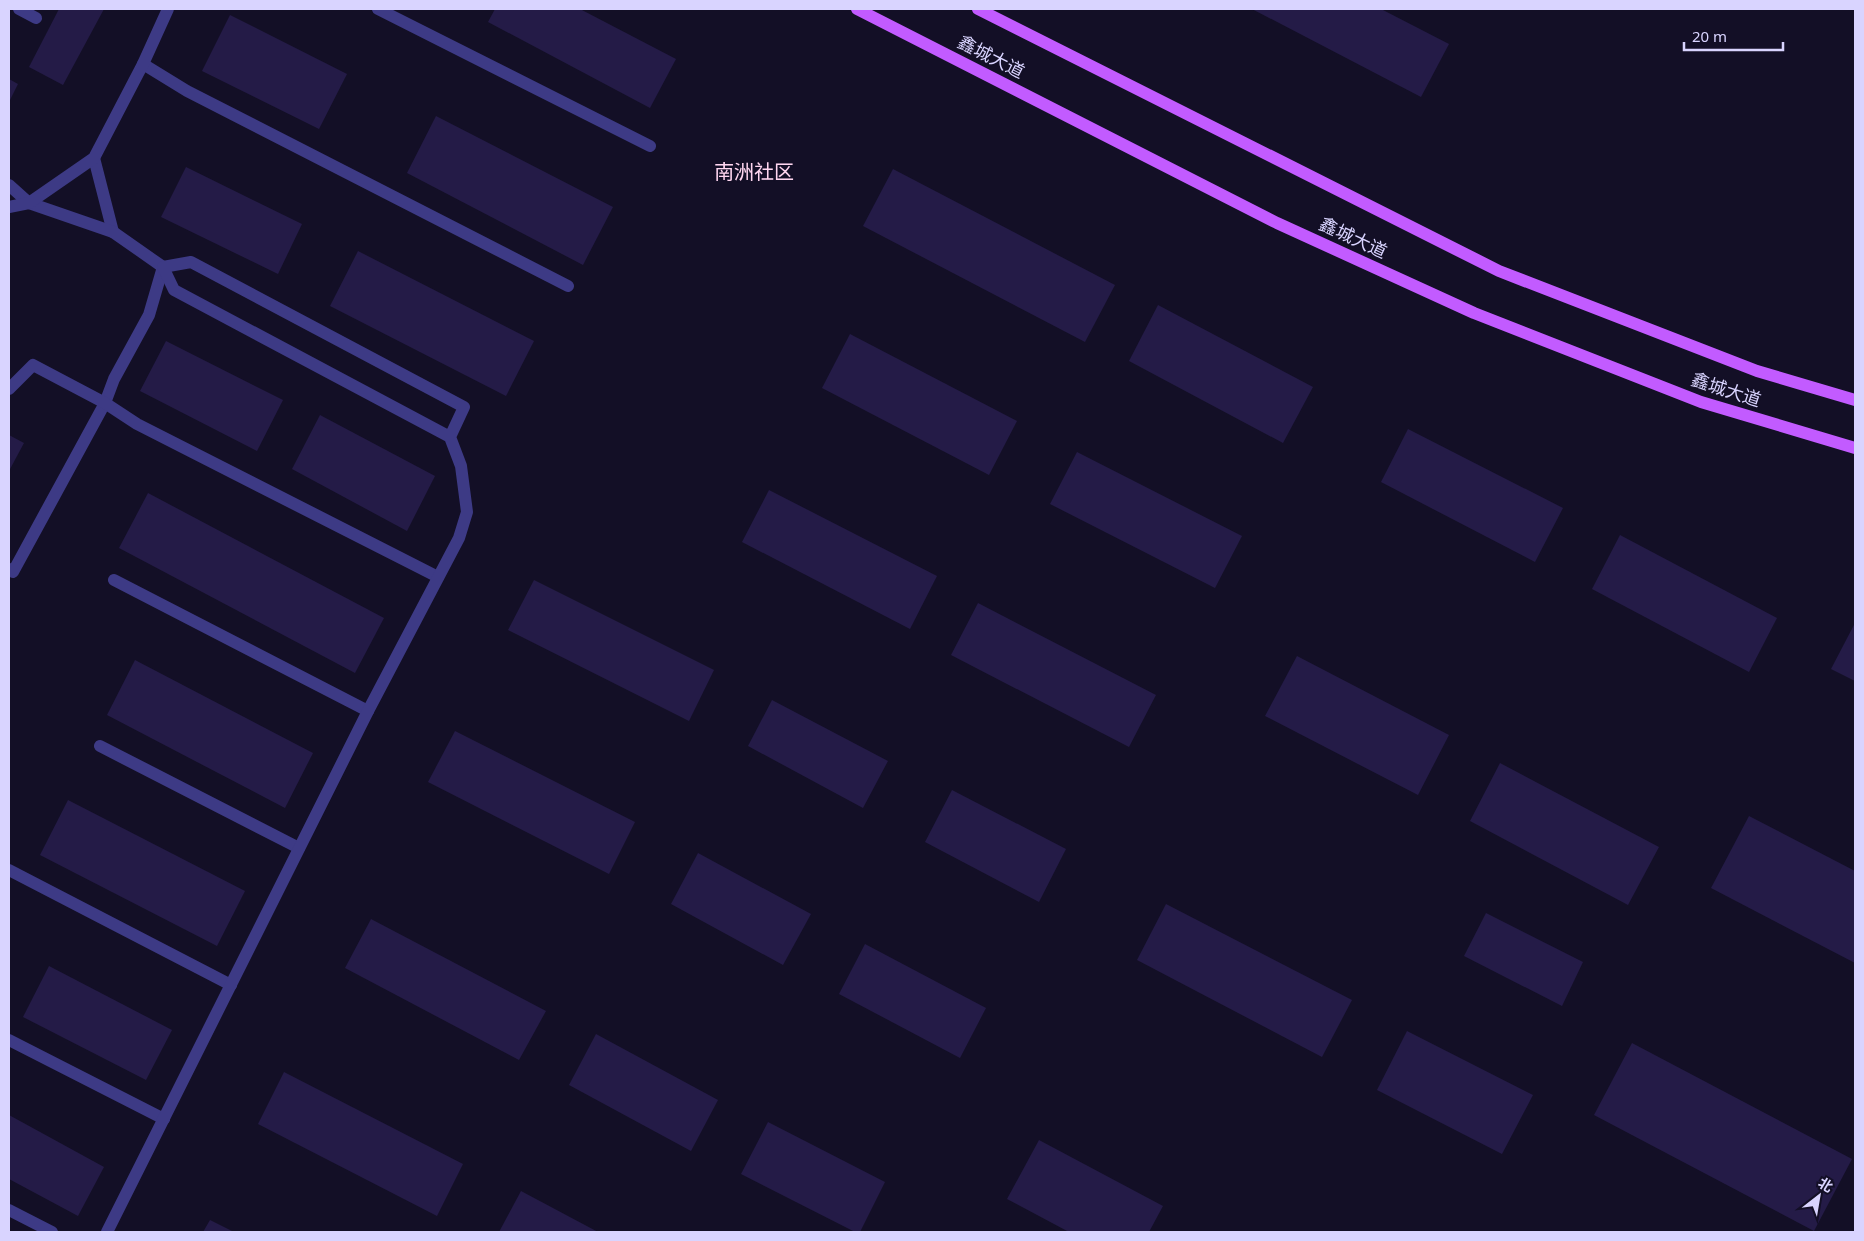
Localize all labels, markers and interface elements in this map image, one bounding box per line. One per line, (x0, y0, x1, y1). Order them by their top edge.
scale bar (1684, 20, 1783, 52)
text: 20 m (1692, 26, 1727, 46)
street label: 鑫城大道 (954, 29, 1029, 83)
district label: 南洲社区 (714, 158, 794, 185)
street label: 鑫城大道 (1316, 211, 1391, 263)
street label: 鑫城大道 (1688, 367, 1764, 412)
north arrow (1794, 1171, 1844, 1221)
text: 北 (1815, 1173, 1837, 1196)

